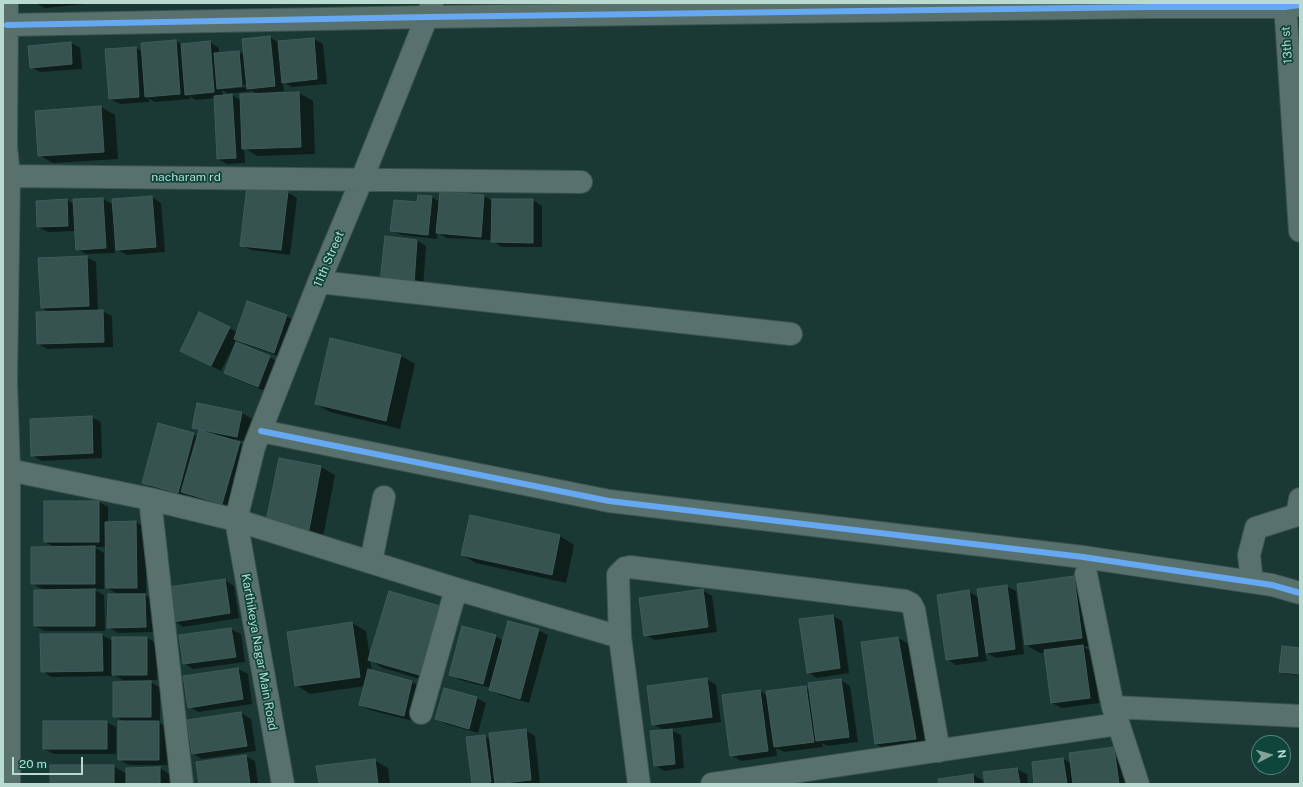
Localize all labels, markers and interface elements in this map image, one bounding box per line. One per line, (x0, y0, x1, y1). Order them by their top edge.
street label: 13th st (1279, 26, 1295, 64)
street label: nacharam rd (151, 170, 221, 184)
street label: 11th Street (311, 229, 347, 289)
street label: Karthikeya Nagar Main Road (238, 573, 280, 731)
north arrow (1251, 735, 1291, 775)
scale bar (14, 749, 85, 775)
text: N (1276, 749, 1288, 759)
text: 20 m (19, 757, 47, 771)

